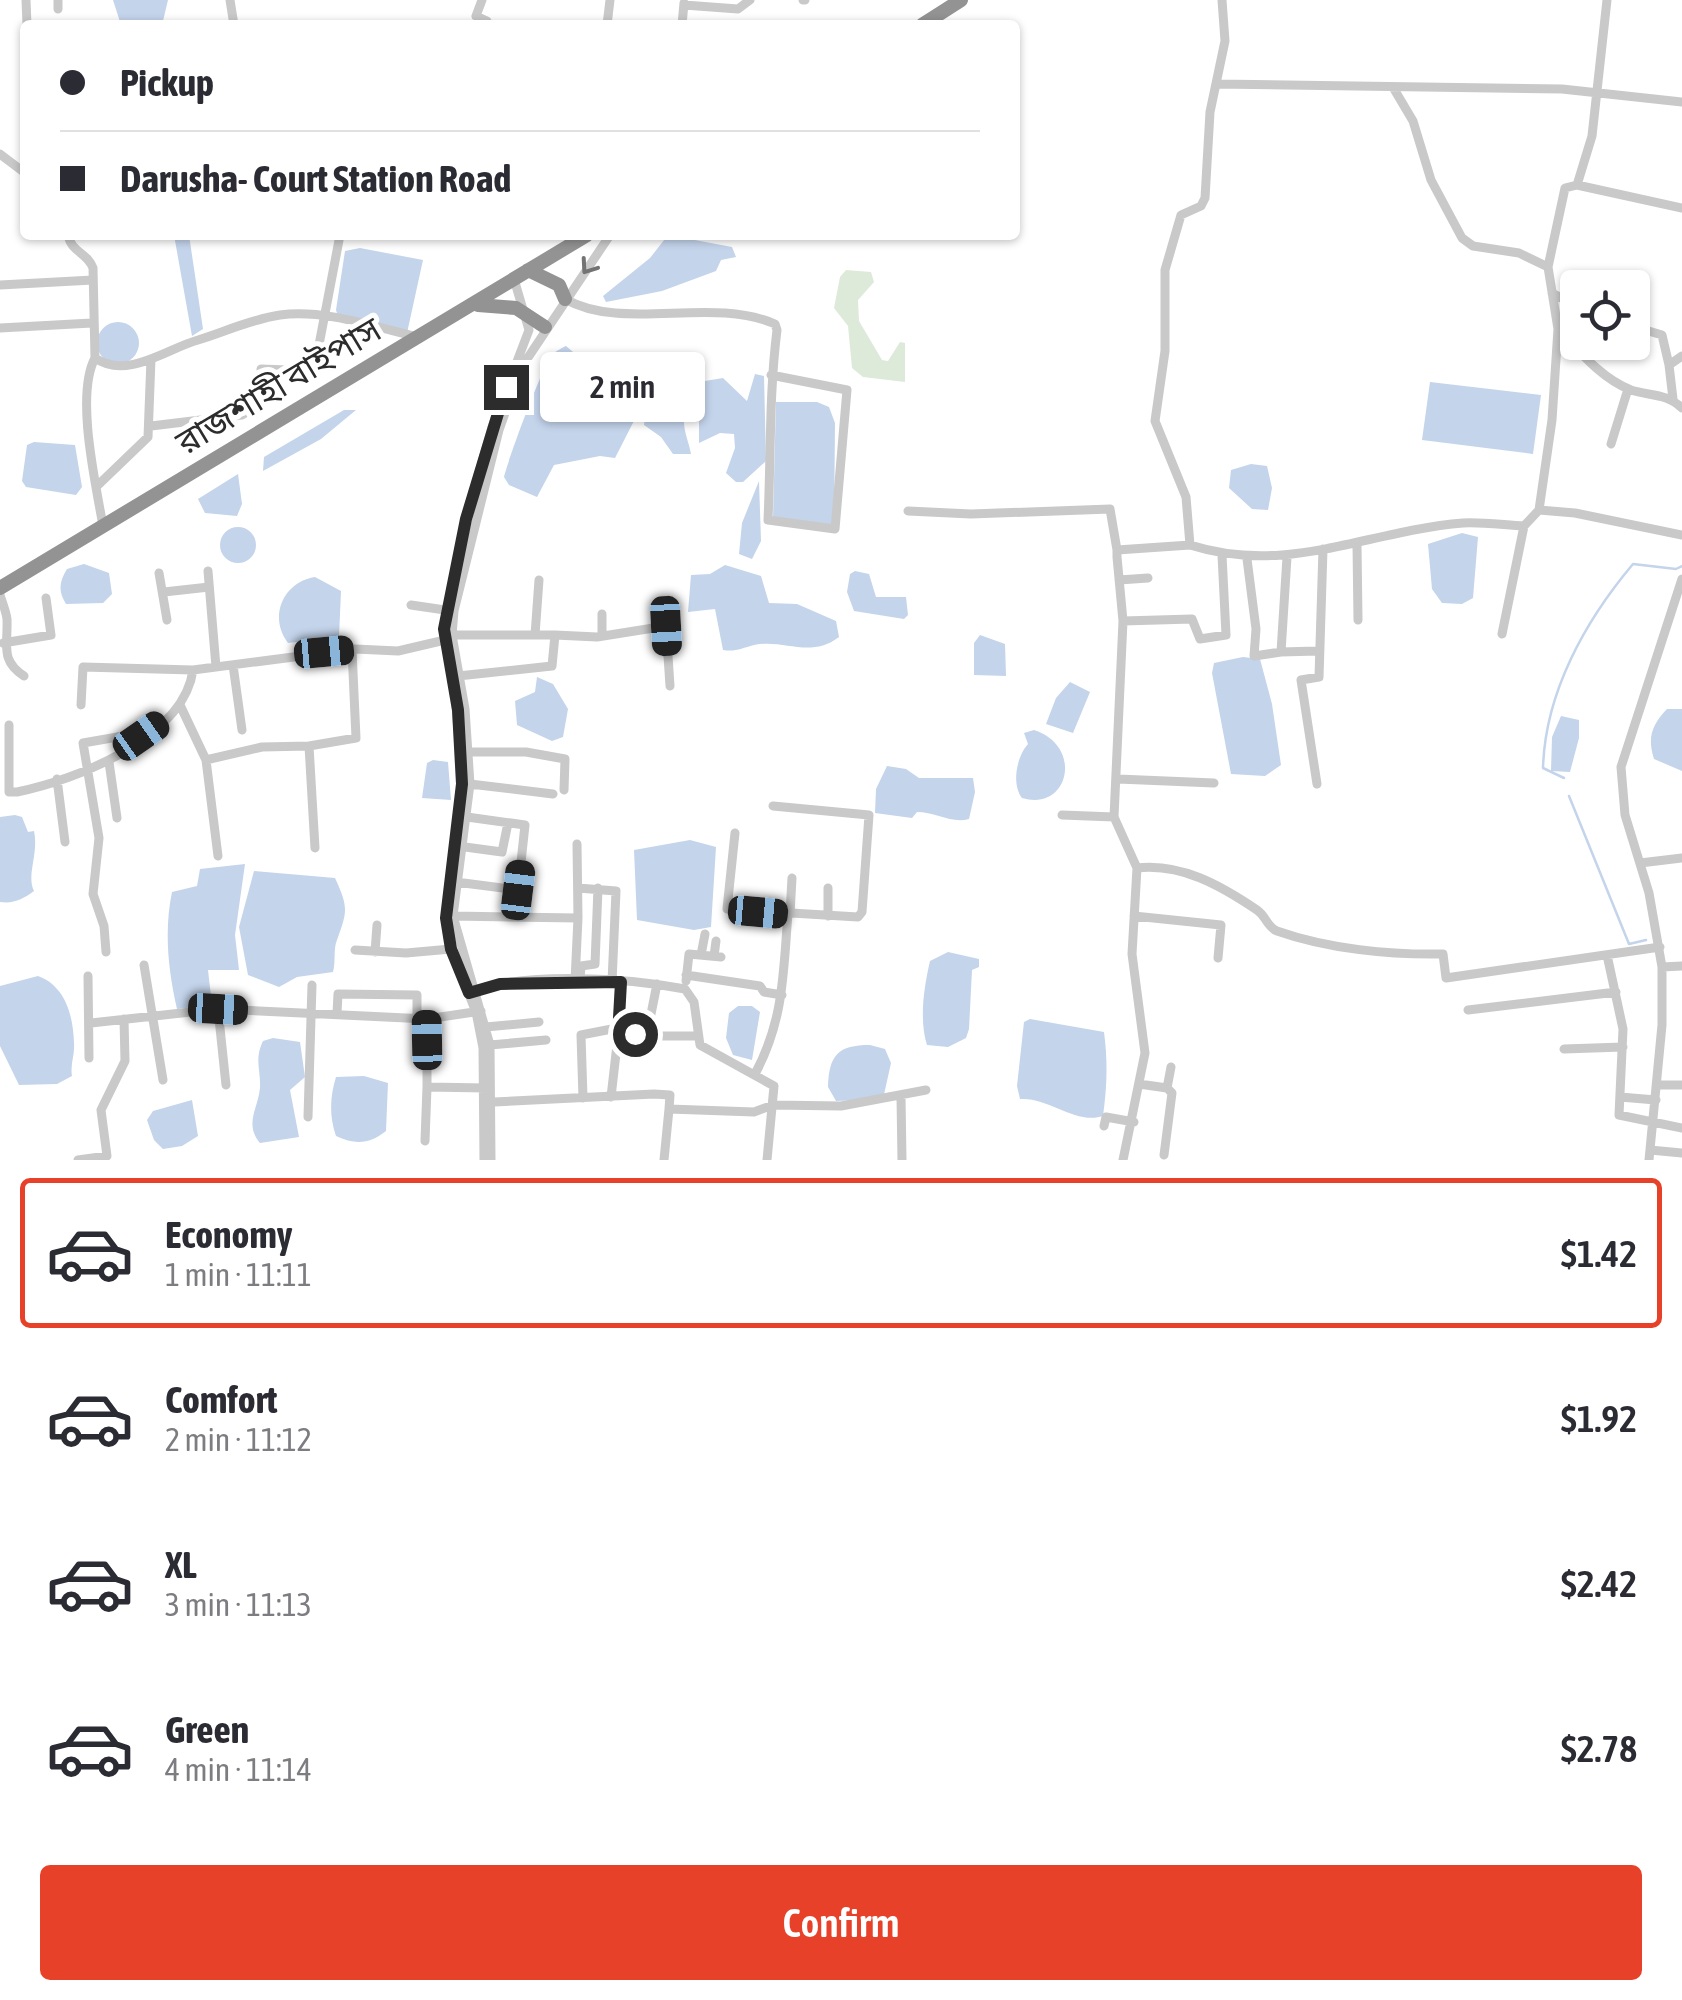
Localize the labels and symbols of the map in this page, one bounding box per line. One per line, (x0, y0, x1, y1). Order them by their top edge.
one-way arrow (582, 256, 600, 274)
street label: রাজশাহী বাইপাস (168, 308, 388, 462)
callout: 2 min (541, 352, 706, 422)
route end (484, 365, 529, 410)
car (649, 595, 683, 657)
car (293, 634, 355, 670)
car (108, 707, 174, 765)
car (499, 858, 537, 922)
car (727, 894, 789, 930)
car (187, 992, 249, 1026)
car (411, 1010, 443, 1070)
route start (613, 1012, 658, 1057)

